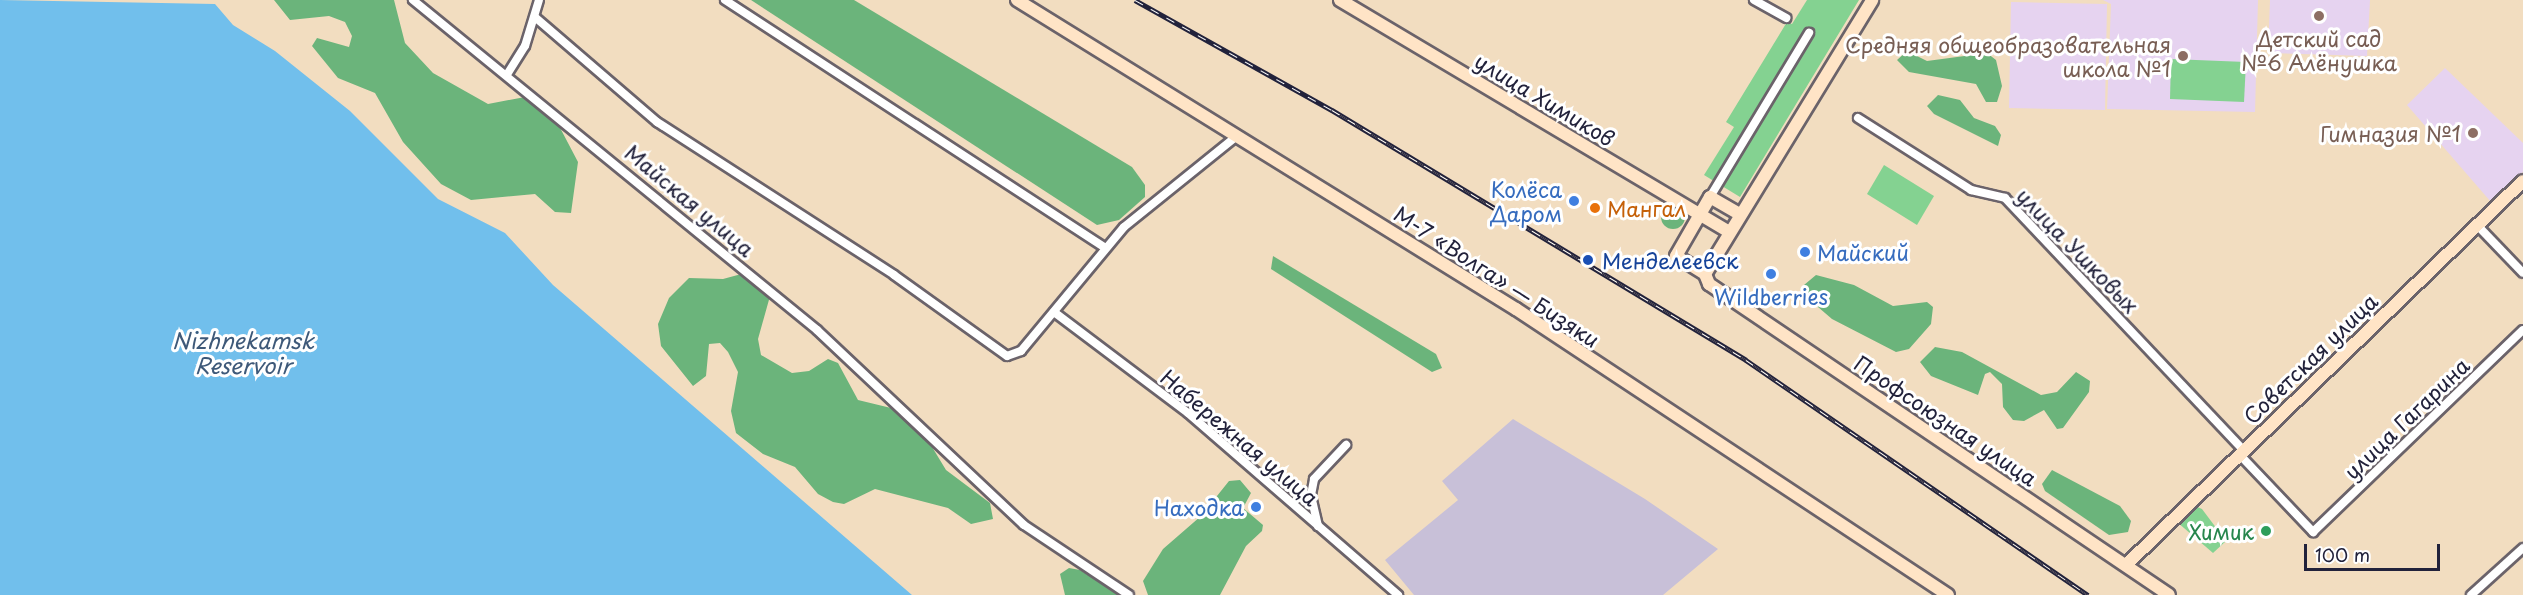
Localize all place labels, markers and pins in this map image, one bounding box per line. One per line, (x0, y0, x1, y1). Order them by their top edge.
marker: Детский сад №6 Алёнушка (2312, 9, 2326, 23)
place label: Детский сад №6 Алёнушка (2241, 25, 2397, 75)
place label: Средняя общеобразовательная школа №1 (1845, 31, 2171, 81)
marker: Средняя общеобразовательная школа №1 (2176, 49, 2190, 63)
place label: Гимназия №1 (2320, 120, 2461, 146)
marker: Гимназия №1 (2466, 126, 2480, 140)
place label: Колёса Даром (1490, 176, 1562, 226)
marker: Колёса Даром (1567, 194, 1581, 208)
place label: Мангал (1607, 195, 1686, 221)
marker: Мангал (1588, 201, 1602, 215)
place label: Майский (1817, 239, 1909, 265)
marker: Майский (1798, 245, 1812, 259)
place label: Менделеевск (1602, 247, 1738, 273)
marker: Менделеевск (1579, 251, 1597, 269)
marker: Wildberries (1764, 267, 1778, 281)
place label: Wildberries (1714, 283, 1828, 309)
place label: Находка (1154, 494, 1244, 520)
marker: Находка (1249, 500, 1263, 514)
place label: Химик (2189, 518, 2254, 544)
marker: Химик (2259, 524, 2273, 538)

